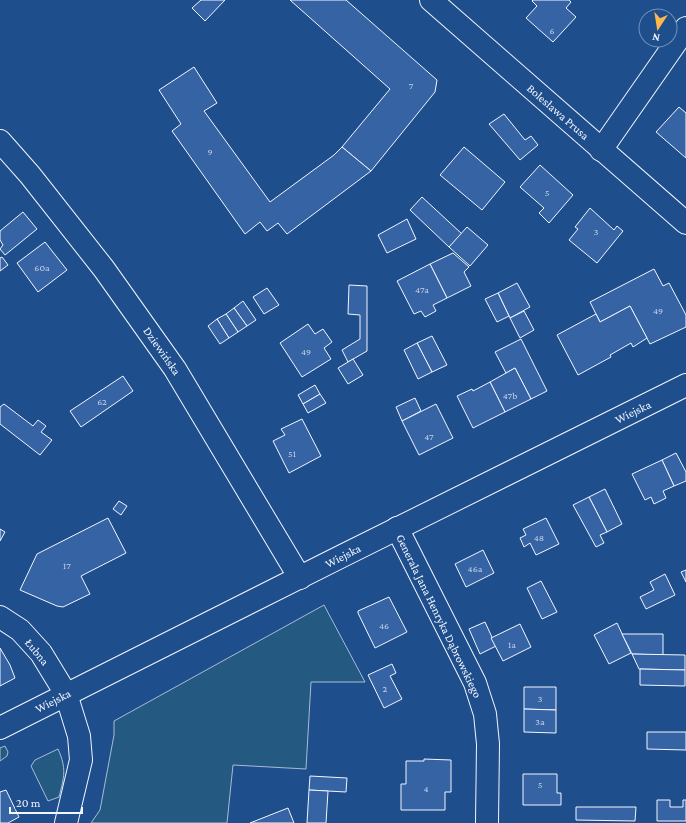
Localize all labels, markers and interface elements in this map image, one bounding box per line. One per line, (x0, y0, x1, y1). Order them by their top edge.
north arrow (638, 8, 678, 48)
house number: 6 (549, 25, 555, 36)
text: N (651, 31, 661, 44)
house number: 7 (409, 80, 414, 91)
street label: Bolesława Prusa (524, 81, 592, 143)
house number: 9 (207, 146, 213, 157)
house number: 5 (545, 187, 550, 198)
house number: 3 (594, 226, 599, 237)
house number: 60a (34, 262, 50, 273)
house number: 47a (415, 284, 429, 295)
house number: 49 (653, 305, 663, 316)
street label: Dziewińska (140, 324, 184, 378)
house number: 49 (301, 346, 311, 357)
house number: 47b (503, 390, 517, 401)
house number: 62 (97, 396, 107, 407)
street label: Wiejska (613, 397, 654, 427)
house number: 47 (424, 431, 434, 442)
house number: 51 (288, 448, 296, 459)
street label: Generała Jana Henryka Dąbrowskiego (393, 532, 485, 700)
house number: 48 (534, 532, 544, 543)
street label: Wiejska (323, 541, 364, 571)
house number: 17 (63, 560, 71, 571)
house number: 46a (468, 563, 483, 574)
house number: 46 (379, 620, 389, 631)
street label: Łubna (22, 636, 52, 669)
house number: 1a (508, 639, 516, 650)
house number: 2 (383, 683, 388, 694)
street label: Wiejska (33, 686, 74, 716)
house number: 3 (538, 693, 543, 704)
house number: 3a (535, 716, 545, 727)
house number: 5 (538, 779, 543, 790)
house number: 4 (423, 783, 429, 794)
scale bar (10, 789, 82, 815)
text: 20 m (16, 796, 41, 810)

